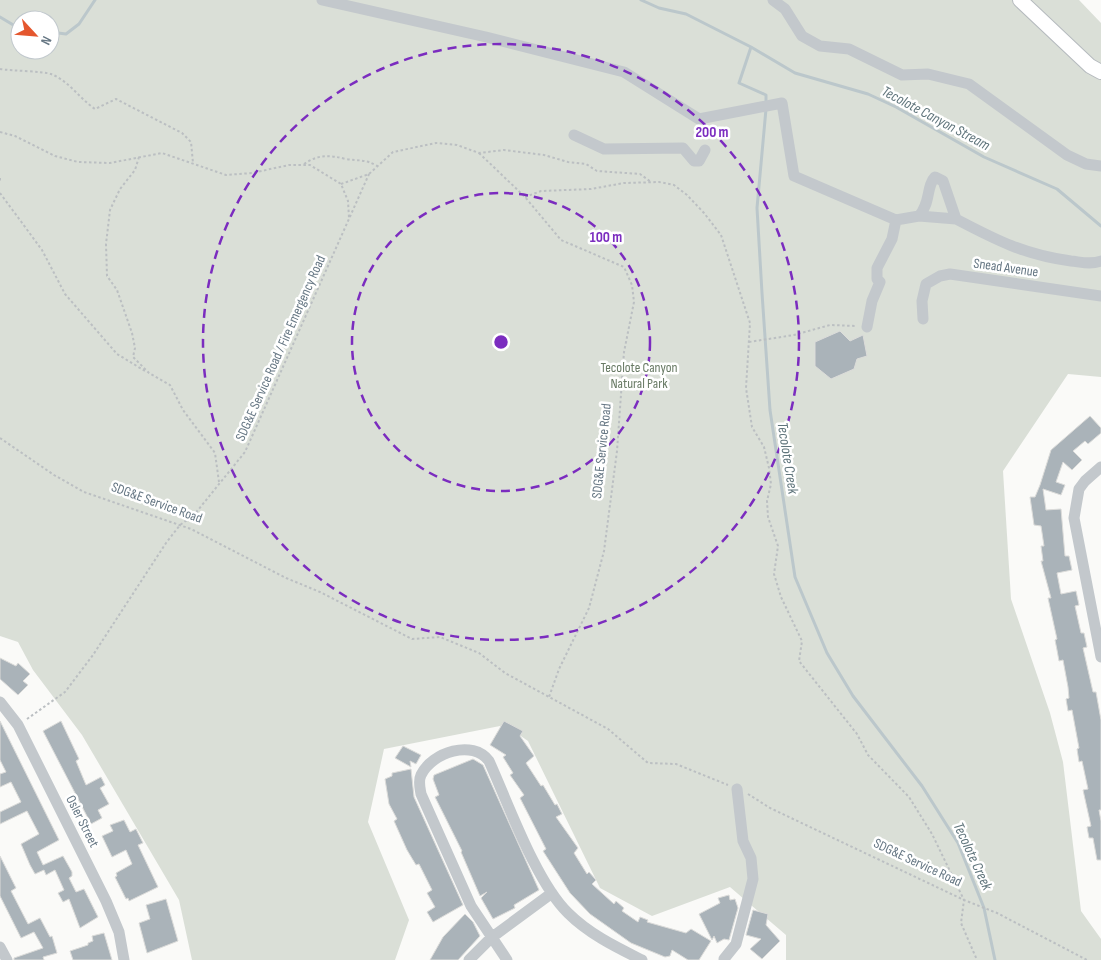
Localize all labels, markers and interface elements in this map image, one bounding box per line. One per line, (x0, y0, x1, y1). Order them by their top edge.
north arrow (10, 10, 60, 60)
text: N (37, 33, 56, 48)
water label: Tecolote Canyon Stream (878, 82, 994, 155)
text: 200 m (695, 123, 729, 142)
text: 100 m (590, 228, 622, 247)
street label: SDG&E Service Road / Fire Emergency Road (232, 253, 329, 444)
street label: Snead Avenue (972, 255, 1039, 280)
centre of rings (492, 333, 510, 351)
park label: Tecolote Canyon Natural Park (600, 359, 678, 392)
street label: SDG&E Service Road (588, 403, 615, 499)
water label: Tecolote Creek (772, 421, 803, 496)
street label: SDG&E Service Road (109, 478, 205, 527)
street label: Osler Street (62, 792, 103, 850)
water label: Tecolote Creek (949, 819, 997, 893)
street label: SDG&E Service Road (871, 835, 965, 890)

